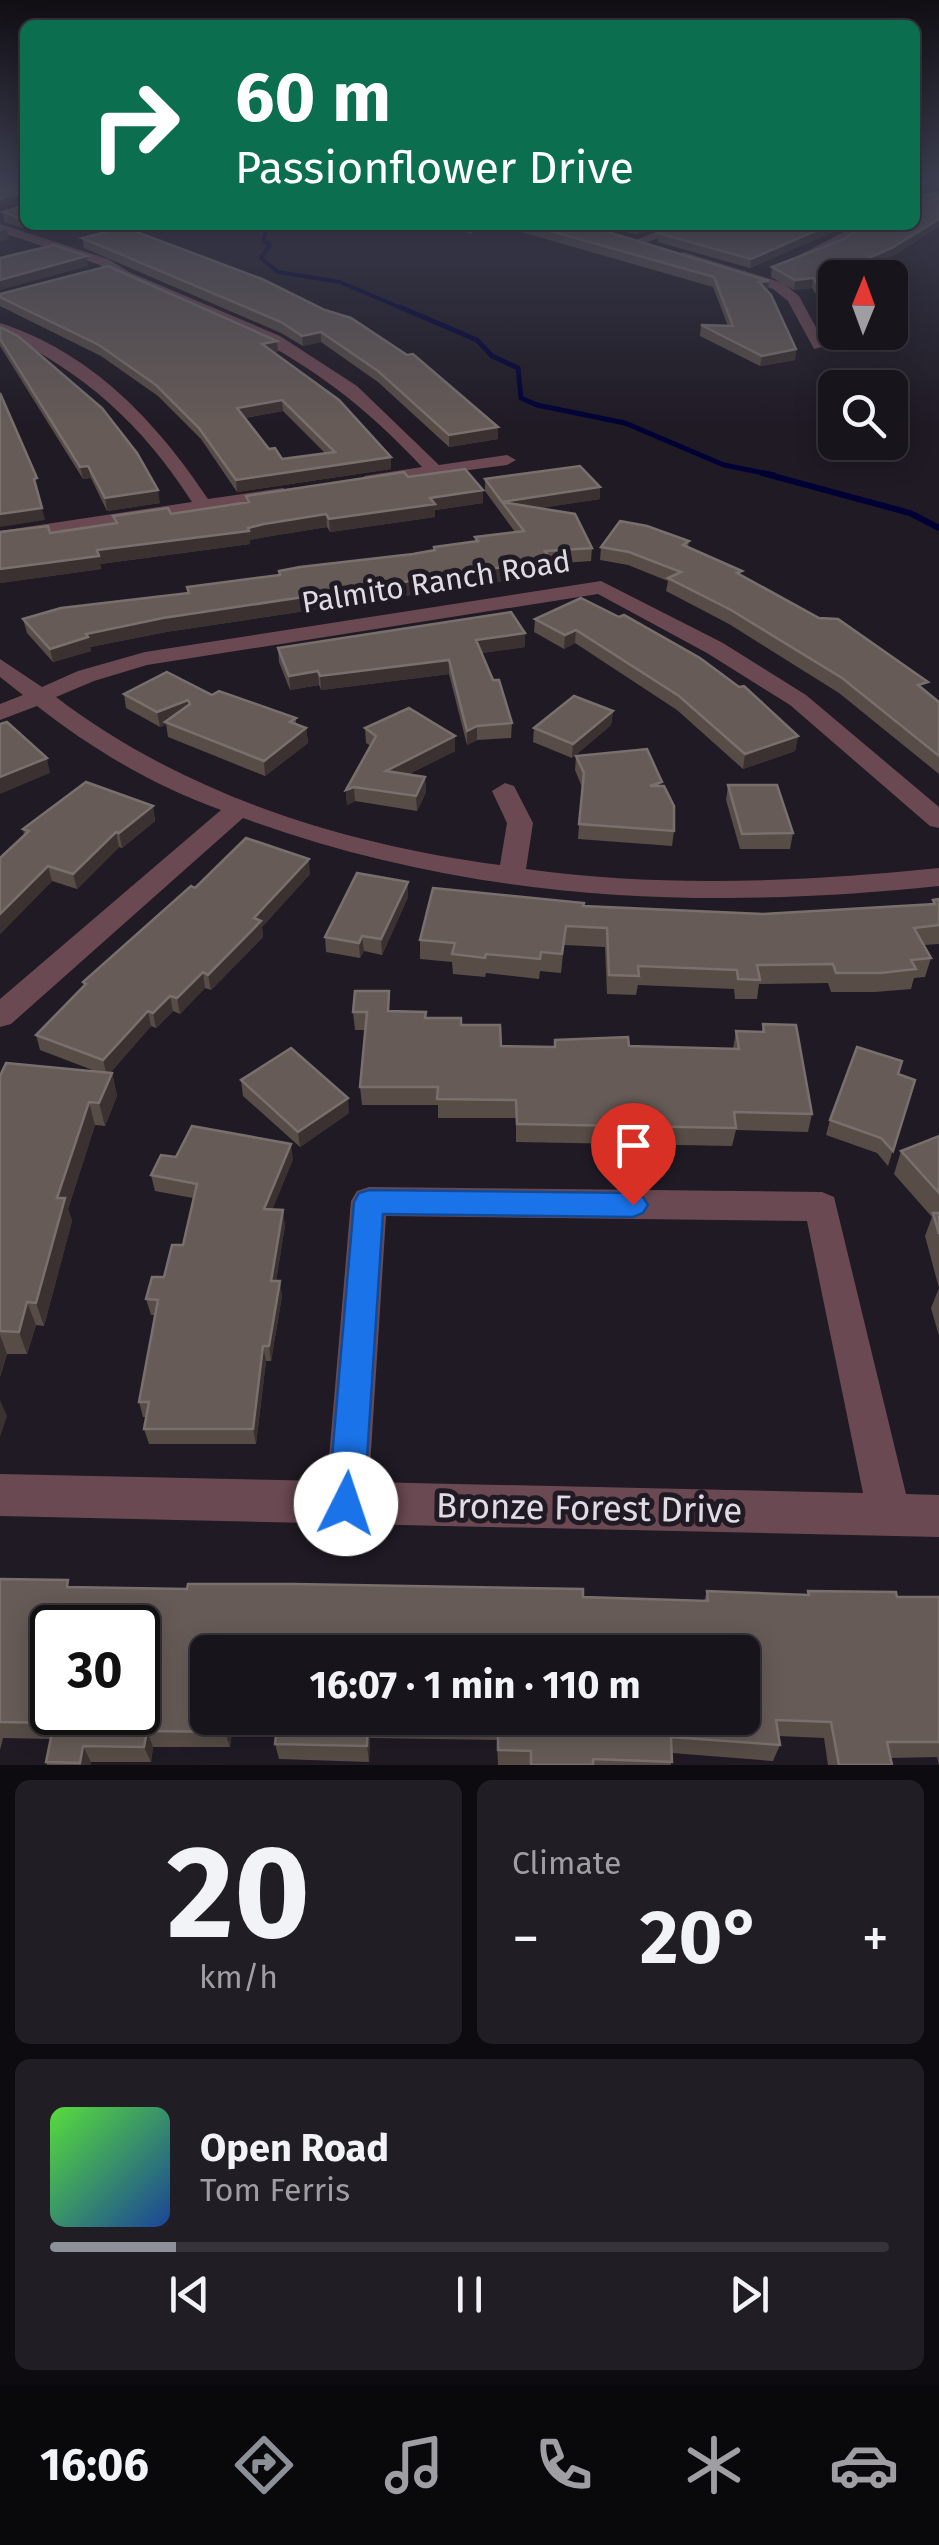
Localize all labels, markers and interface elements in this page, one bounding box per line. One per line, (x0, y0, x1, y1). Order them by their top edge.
text: 60 m (235, 56, 391, 140)
icon: right (70, 60, 200, 190)
text: Passionflower Drive (235, 141, 634, 195)
north arrow (818, 260, 908, 350)
map controls (818, 260, 908, 460)
button: search (818, 370, 908, 460)
street label: Palmito Ranch Road (299, 543, 573, 621)
pin (591, 1103, 676, 1206)
icon: arrive (606, 1118, 661, 1173)
position arrow (294, 1452, 398, 1556)
street label: Bronze Forest Drive (435, 1484, 743, 1532)
speed limit sign: 30 (30, 1605, 160, 1735)
text: 16:07 · 1 min · 110 m (309, 1662, 641, 1708)
text: 20 (167, 1815, 310, 1971)
text: Climate (512, 1844, 621, 1882)
text: 20° (640, 1893, 761, 1983)
text: − (512, 1906, 540, 1972)
text: + (862, 1906, 889, 1972)
text: km/h (199, 1958, 278, 1996)
text: Open Road (200, 2125, 389, 2171)
text: Tom Ferris (200, 2171, 350, 2209)
icon: previous (162, 2267, 217, 2322)
icon: pause (442, 2267, 497, 2322)
icon: next (722, 2267, 777, 2322)
icon: directions (229, 2430, 299, 2500)
icon: music (379, 2430, 449, 2500)
icon: phone (529, 2430, 599, 2500)
icon: climate (679, 2430, 749, 2500)
icon: car (829, 2430, 899, 2500)
text: 16:06 (40, 2438, 149, 2492)

